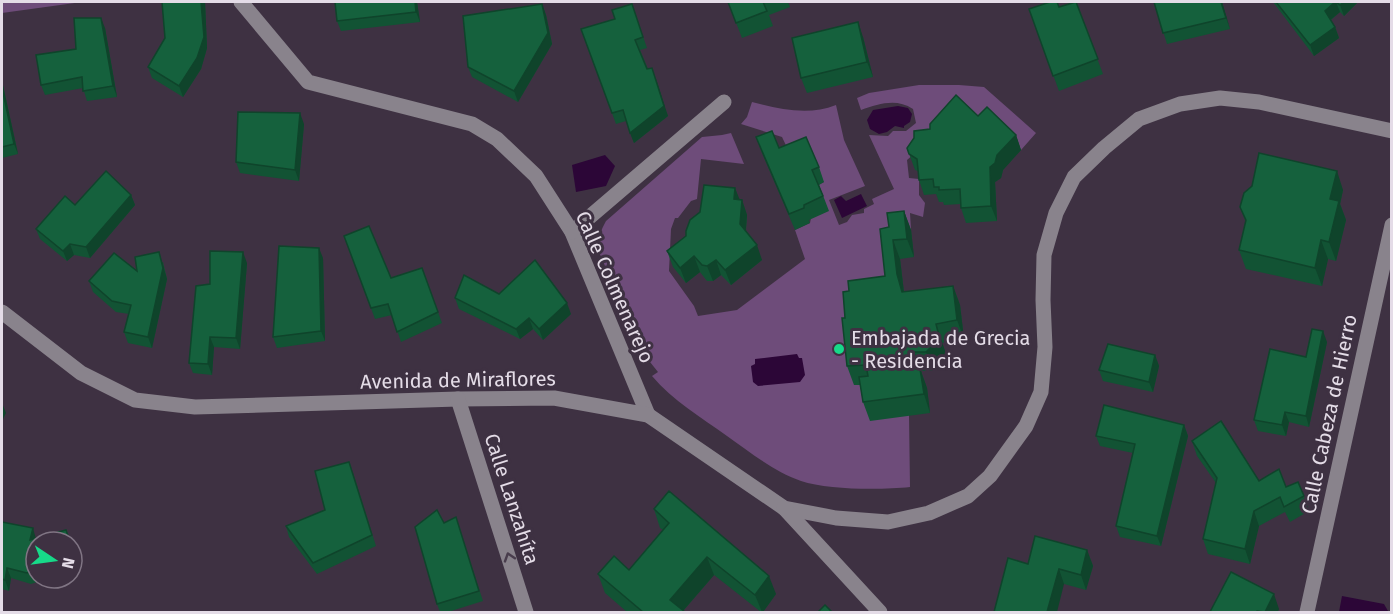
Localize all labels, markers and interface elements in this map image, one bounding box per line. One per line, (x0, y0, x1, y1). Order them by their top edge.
street label: Calle Colmenarejo (571, 207, 659, 367)
street label: Calle Cabeza de Hierro (1296, 312, 1362, 516)
place label: Embajada de Grecia - Residencia (851, 326, 1031, 373)
marker: Embajada de Grecia - Residencia (832, 342, 846, 356)
street label: Avenida de Miraflores (360, 366, 556, 394)
street label: Calle Lanzahíta (479, 430, 545, 568)
north arrow (24, 530, 84, 590)
one-way arrow (503, 552, 516, 563)
text: N (58, 556, 79, 571)

